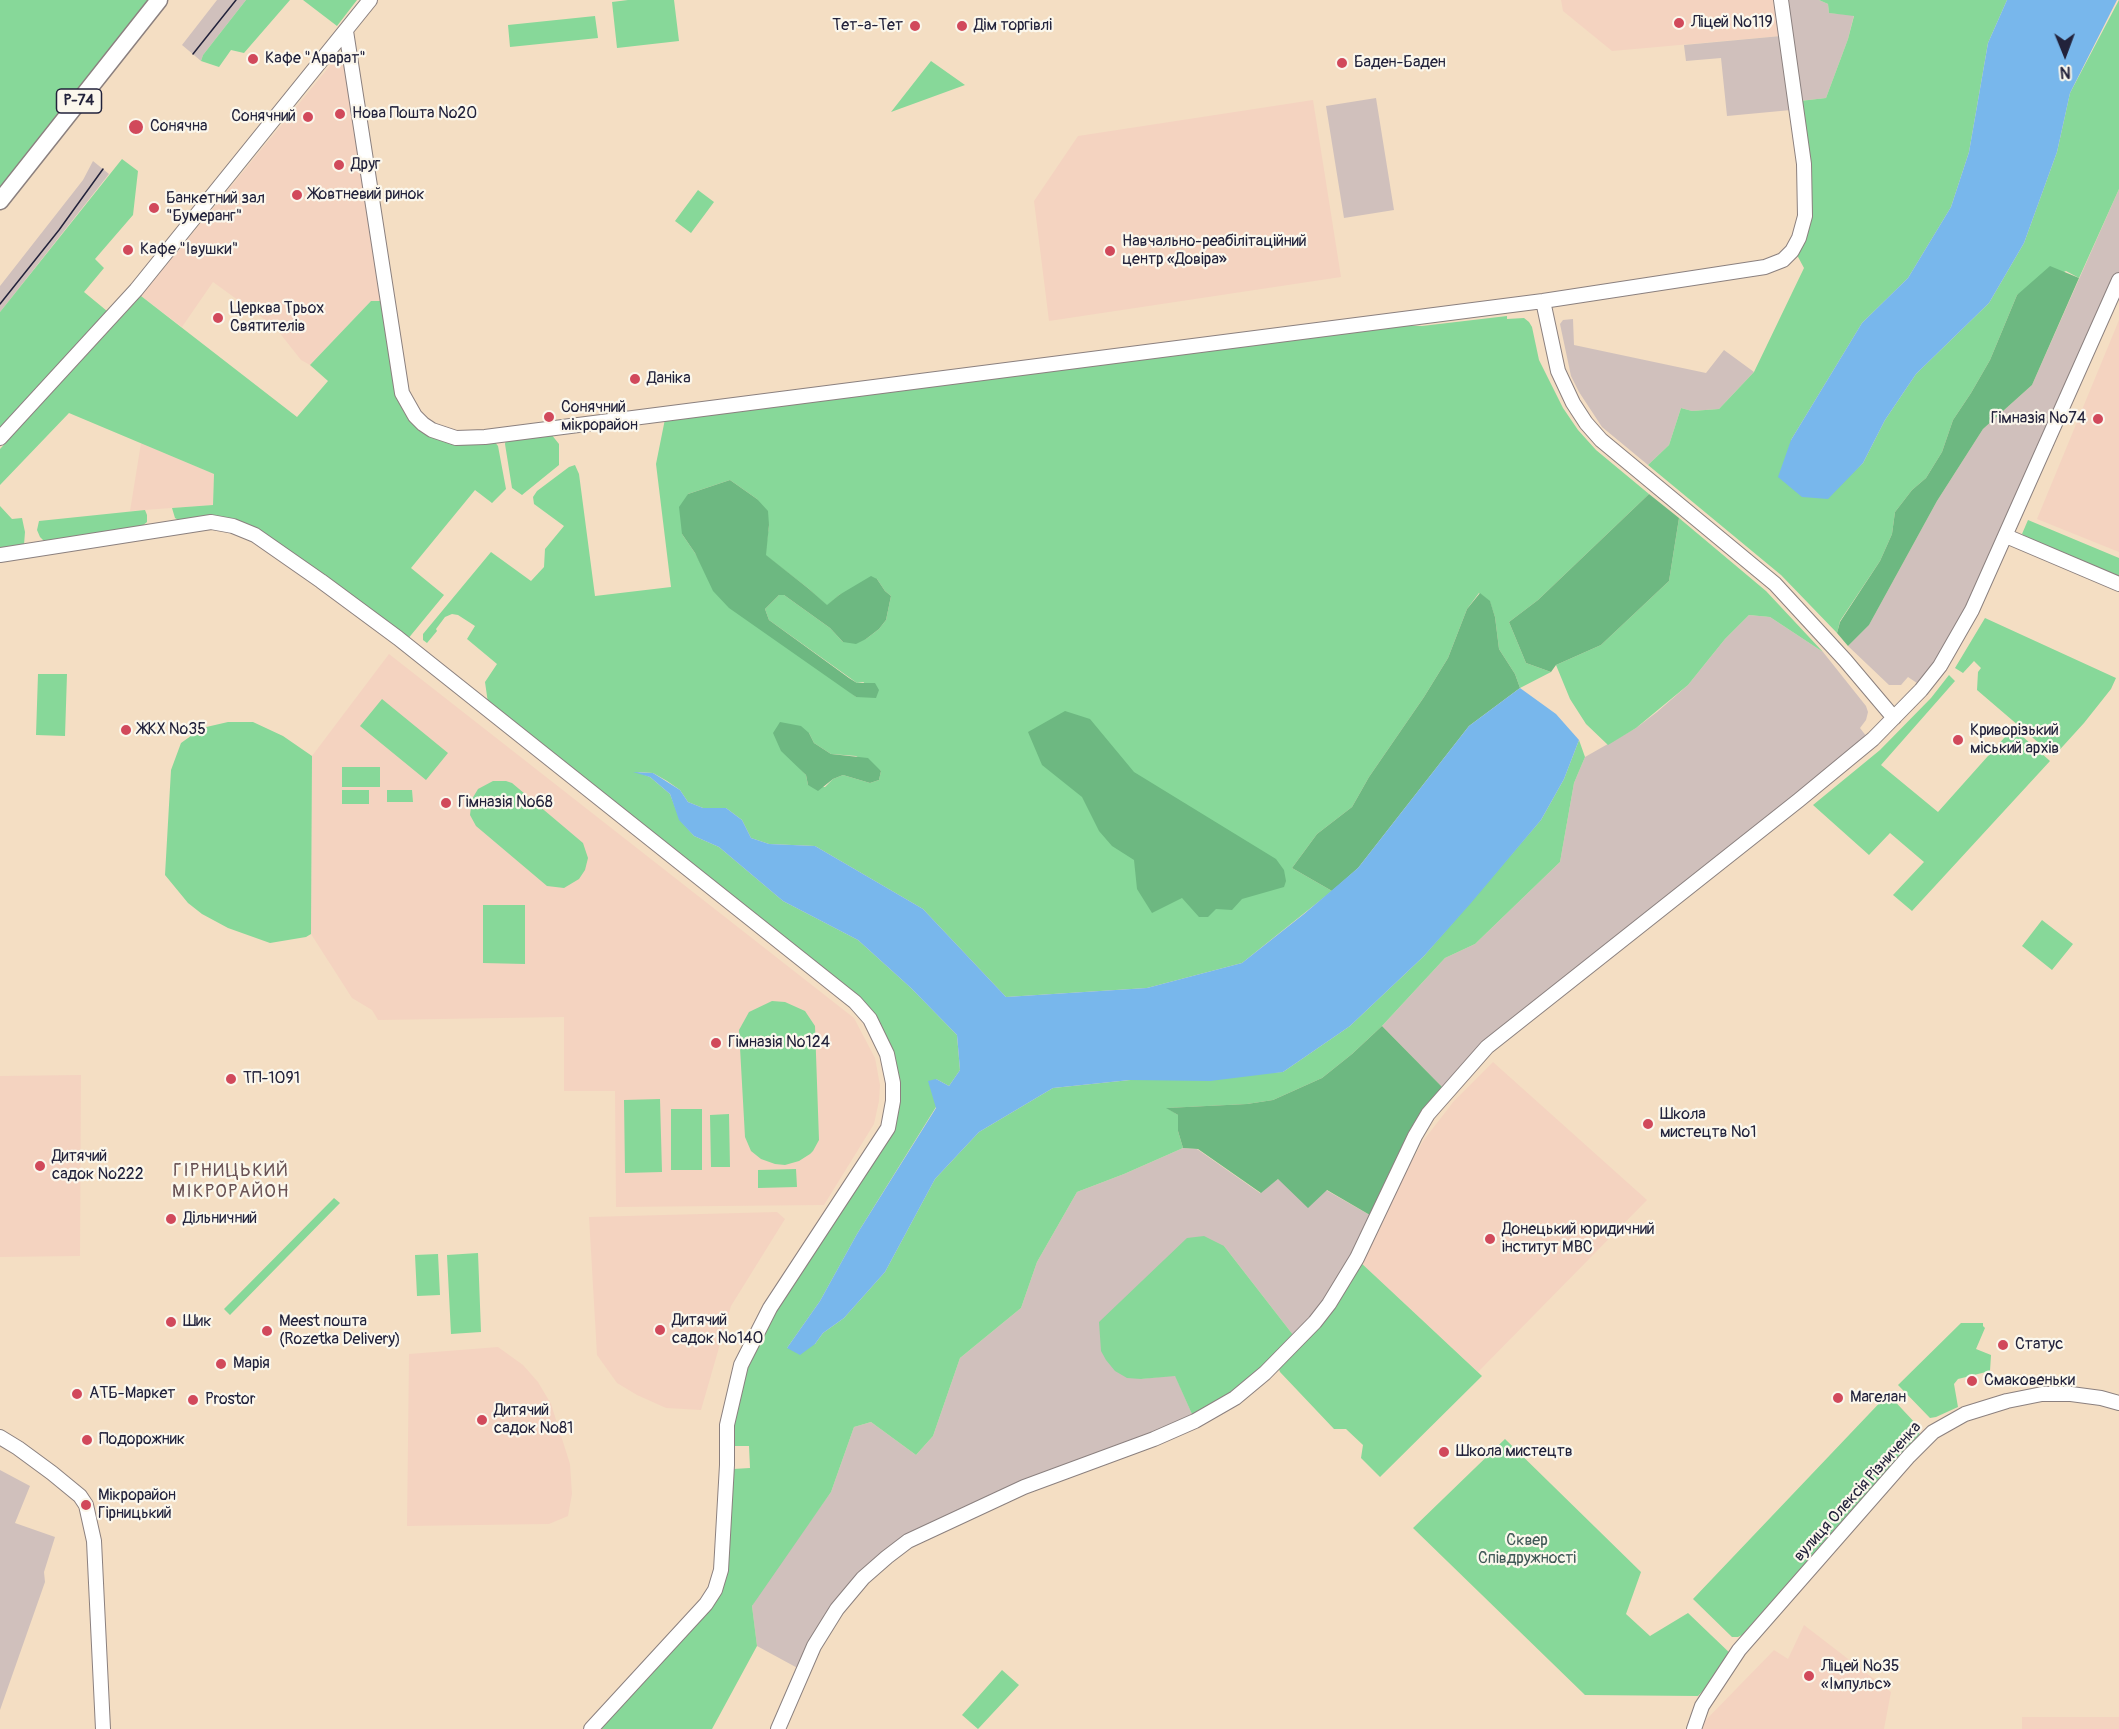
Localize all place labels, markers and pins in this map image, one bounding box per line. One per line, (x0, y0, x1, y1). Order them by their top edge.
place label: Ліцей №119 (1691, 13, 1773, 33)
place label: Тет-а-Тет (832, 16, 903, 36)
place label: Дiм торгiвлi (974, 16, 1052, 36)
marker: Ліцей №119 (1672, 16, 1686, 30)
marker: Тет-а-Тет (908, 19, 922, 33)
marker: Дiм торгiвлi (955, 19, 969, 33)
place label: Кафе "Арарат" (265, 49, 366, 69)
marker: Кафе "Арарат" (246, 52, 260, 66)
place label: Баден-Баден (1354, 53, 1446, 73)
marker: Баден-Баден (1335, 56, 1349, 70)
place label: Нова Пошта №20 (352, 104, 477, 124)
place label: Сонячний (231, 107, 296, 127)
marker: Нова Пошта №20 (333, 107, 347, 121)
marker: Сонячний (301, 110, 315, 124)
place label: Сонячна (150, 117, 207, 137)
marker: Сонячна (127, 118, 145, 136)
place label: Друг (351, 155, 380, 175)
marker: Друг (332, 158, 346, 172)
place label: Жовтневий ринок (309, 185, 425, 205)
marker: Жовтневий ринок (290, 188, 304, 202)
place label: Банкетний зал "Бумеранг" (166, 189, 265, 227)
marker: Банкетний зал "Бумеранг" (147, 201, 161, 215)
place label: Навчально-реабілітаційний центр «Довіра» (1122, 232, 1307, 270)
place label: Кафе "Івушки" (140, 240, 238, 260)
marker: Кафе "Івушки" (121, 243, 135, 257)
marker: Навчально-реабілітаційний центр «Довіра» (1103, 244, 1117, 258)
place label: Церква Трьох Святителів (230, 299, 324, 337)
marker: Церква Трьох Святителів (211, 311, 225, 325)
place label: Даніка (647, 369, 691, 389)
marker: Даніка (628, 372, 642, 386)
place label: Сонячний мікрорайон (561, 398, 638, 436)
place label: Гімназія №74 (1991, 409, 2086, 429)
marker: Сонячний мікрорайон (542, 410, 556, 424)
marker: Гімназія №74 (2091, 412, 2105, 426)
place label: ЖКХ №35 (138, 720, 206, 740)
place label: Криворізький міський архів (1970, 721, 2059, 759)
marker: ЖКХ №35 (119, 723, 133, 737)
marker: Криворізький міський архів (1951, 733, 1965, 747)
place label: Гімназія №68 (458, 793, 553, 813)
marker: Гімназія №68 (439, 796, 453, 810)
place label: Гімназія №124 (728, 1033, 830, 1053)
marker: Гімназія №124 (709, 1036, 723, 1050)
place label: ТП-1091 (243, 1069, 300, 1089)
marker: ТП-1091 (224, 1072, 238, 1086)
place label: Школа мистецтв №1 (1660, 1105, 1756, 1143)
marker: Школа мистецтв №1 (1641, 1117, 1655, 1131)
place label: Дитячий садок №222 (52, 1147, 144, 1185)
marker: Дитячий садок №222 (33, 1159, 47, 1173)
place label: Дільничний (183, 1209, 257, 1229)
marker: Дільничний (164, 1212, 178, 1226)
place label: Донецький юридичний інститут МВС (1502, 1220, 1655, 1258)
marker: Донецький юридичний інститут МВС (1483, 1232, 1497, 1246)
place label: Дитячий садок №140 (672, 1311, 763, 1349)
place label: Шик (183, 1312, 211, 1332)
place label: Meest пошта (Rozetka Delivery) (279, 1312, 401, 1350)
marker: Шик (164, 1315, 178, 1329)
marker: Дитячий садок №140 (653, 1323, 667, 1337)
marker: Meest пошта (Rozetka Delivery) (260, 1324, 274, 1338)
place label: Статус (2015, 1335, 2063, 1355)
marker: Статус (1996, 1338, 2010, 1352)
place label: Марія (233, 1354, 270, 1374)
marker: Марія (214, 1357, 228, 1371)
place label: Смаковеньки (1984, 1371, 2075, 1391)
marker: Смаковеньки (1965, 1374, 1979, 1388)
place label: АТБ-Маркет (89, 1384, 175, 1404)
marker: АТБ-Маркет (70, 1387, 84, 1401)
place label: Магелан (1850, 1388, 1906, 1408)
place label: Prostor (205, 1390, 255, 1410)
marker: Магелан (1831, 1391, 1845, 1405)
marker: Prostor (186, 1393, 200, 1407)
place label: Дитячий садок №81 (494, 1401, 573, 1439)
marker: Дитячий садок №81 (475, 1413, 489, 1427)
place label: Подорожник (99, 1430, 185, 1450)
marker: Подорожник (80, 1433, 94, 1447)
place label: Школа мистецтв (1456, 1442, 1573, 1462)
marker: Школа мистецтв (1437, 1445, 1451, 1459)
place label: Мiкрорайон Гiрницький (98, 1486, 176, 1524)
marker: Мiкрорайон Гiрницький (79, 1498, 93, 1512)
place label: Ліцей №35 «Імпульс» (1821, 1657, 1900, 1695)
marker: Ліцей №35 «Імпульс» (1802, 1669, 1816, 1683)

